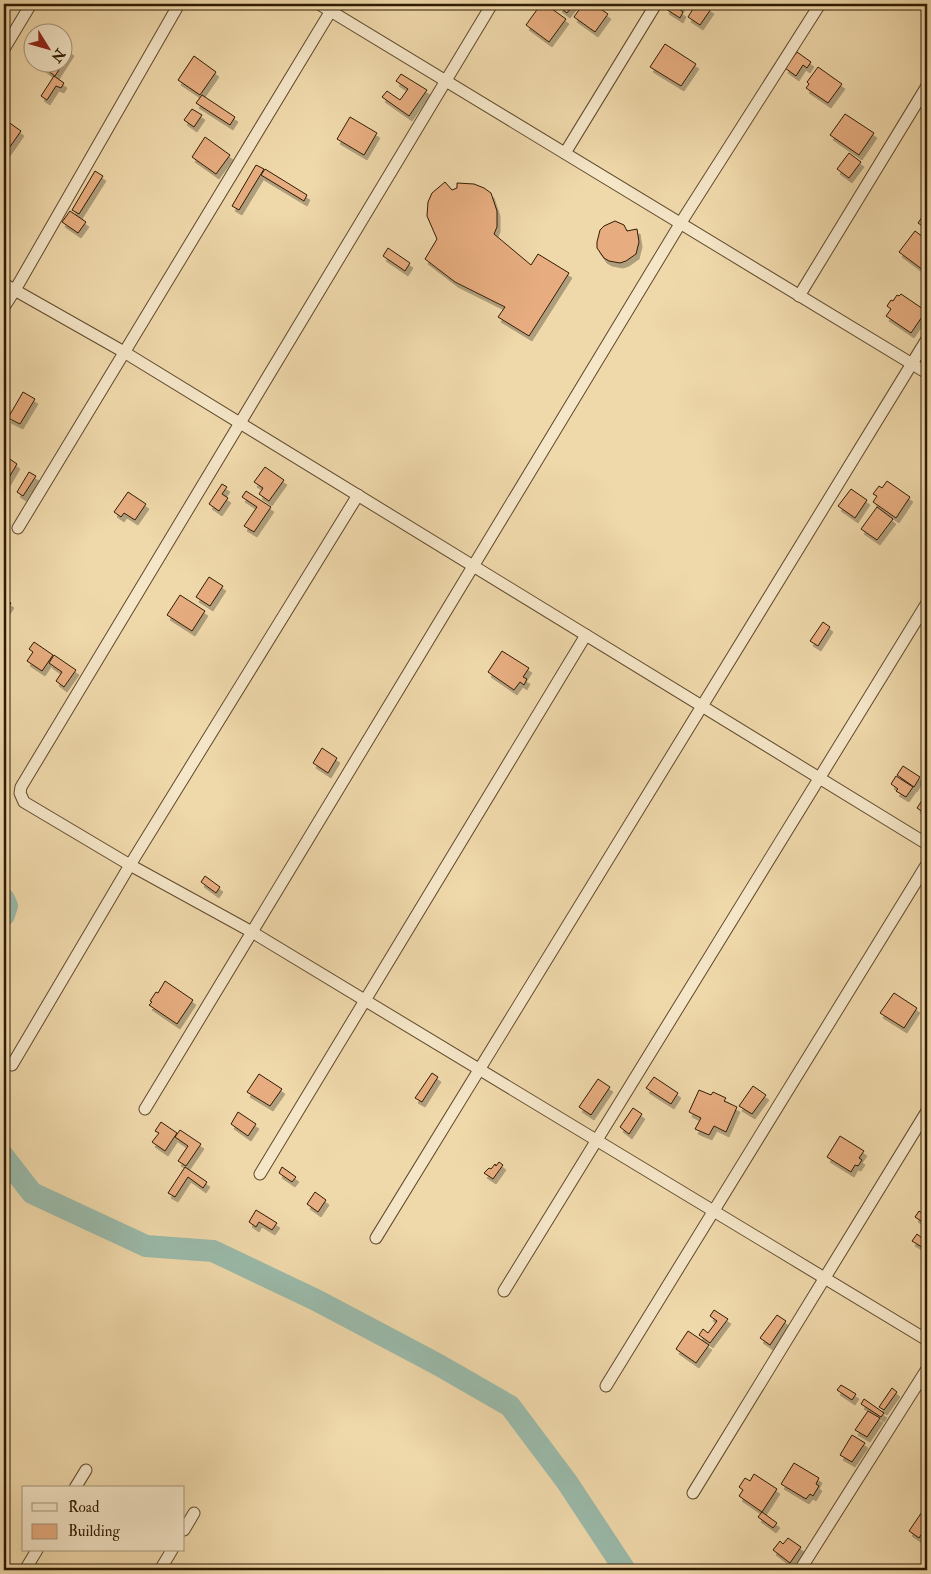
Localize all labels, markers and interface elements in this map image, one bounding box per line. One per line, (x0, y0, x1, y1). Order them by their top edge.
north arrow (22, 22, 72, 72)
text: N (47, 45, 69, 66)
legend (22, 1486, 185, 1552)
text: Road (68, 1498, 100, 1517)
text: Building (68, 1522, 120, 1541)

